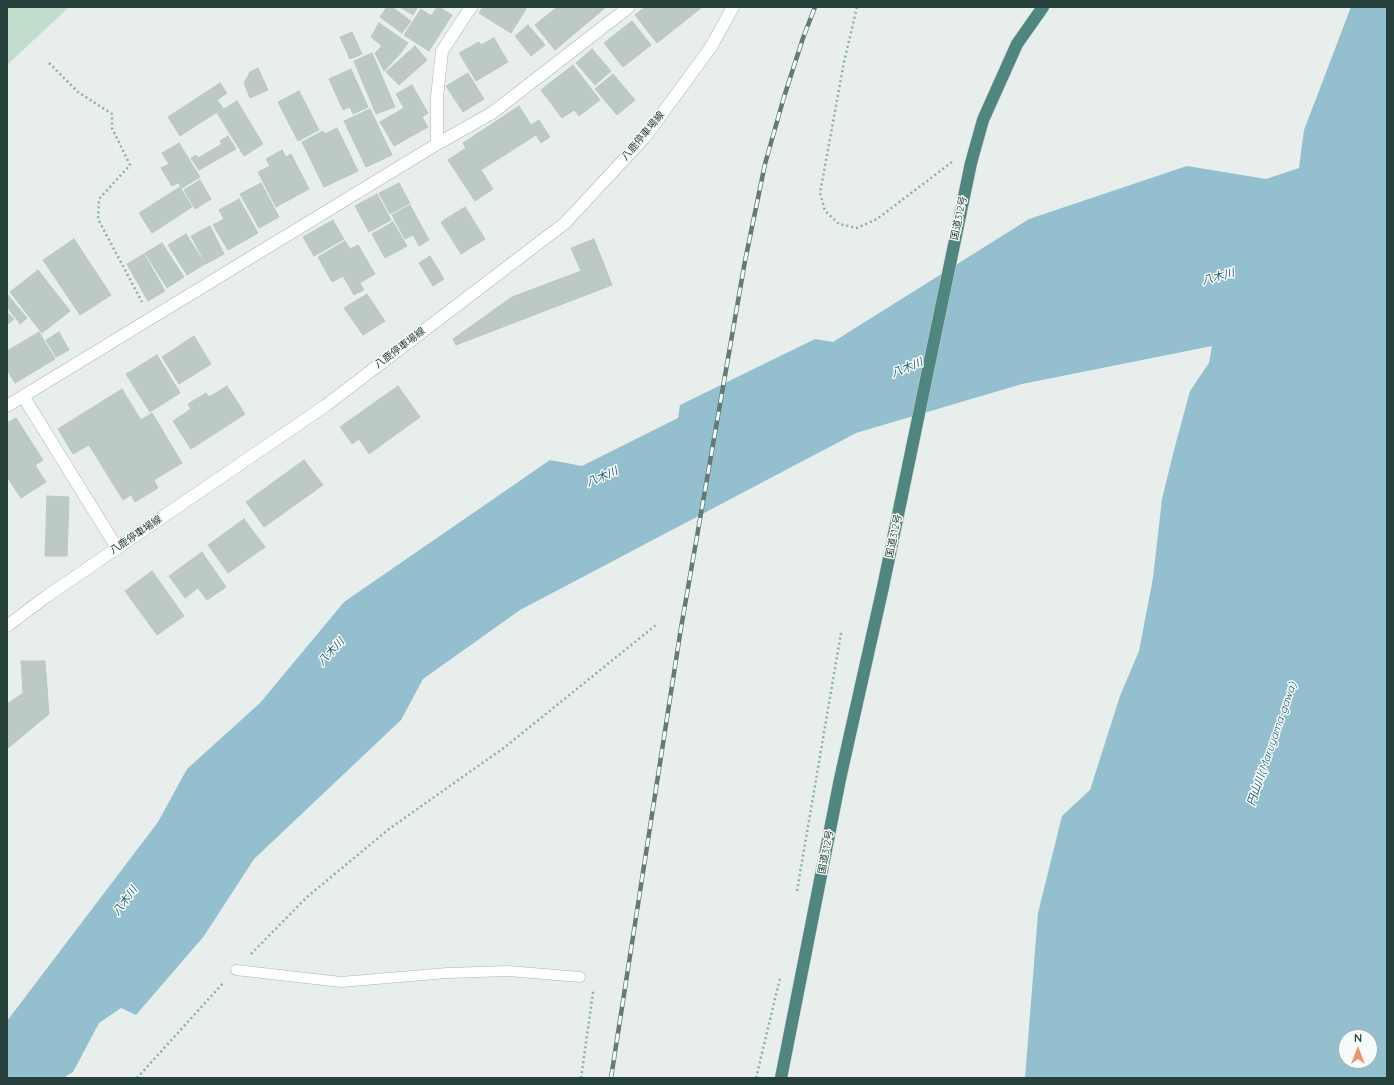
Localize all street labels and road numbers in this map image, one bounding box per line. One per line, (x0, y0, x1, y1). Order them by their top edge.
street label: 八鹿停車場線 (619, 109, 667, 163)
street label: 国道312号 (949, 195, 969, 241)
street label: 八鹿停車場線 (372, 325, 428, 371)
street label: 八鹿停車場線 (108, 513, 164, 557)
street label: 国道312号 (884, 513, 904, 559)
street label: 国道312号 (816, 829, 836, 875)

